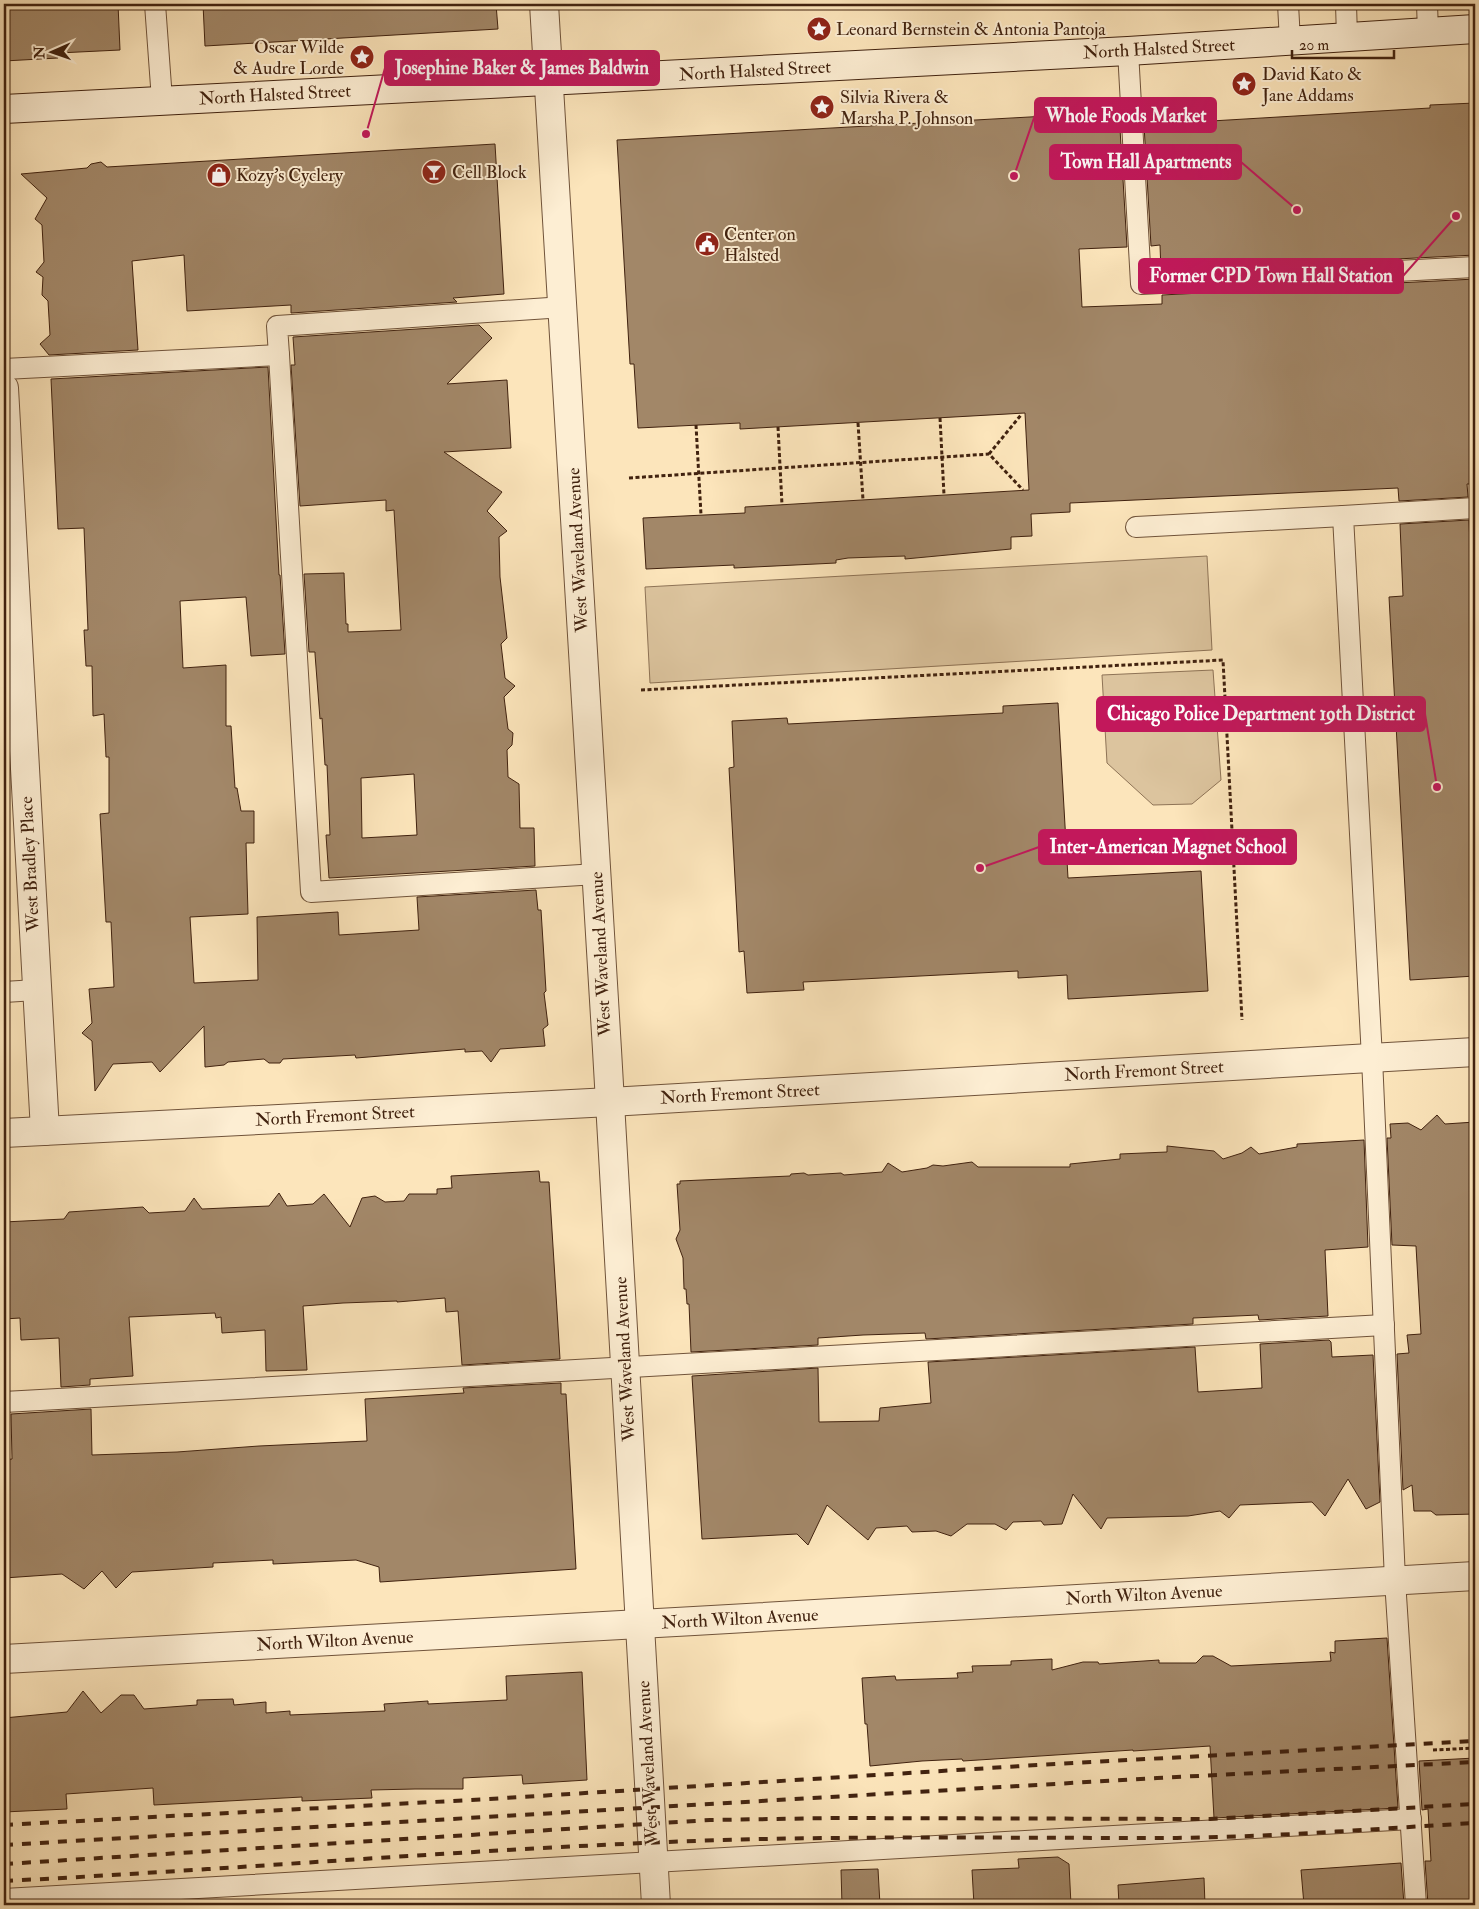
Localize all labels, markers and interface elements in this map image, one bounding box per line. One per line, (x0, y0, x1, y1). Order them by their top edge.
place icon: Leonard Bernstein & Antonia Pantoja (806, 16, 832, 42)
place label: Leonard Bernstein & Antonia Pantoja (836, 18, 1106, 41)
north arrow (28, 28, 78, 78)
scale bar (1292, 28, 1394, 60)
street label: North Halsted Street (1082, 34, 1236, 64)
place label: Oscar Wilde & Audre Lorde (233, 36, 344, 80)
text: 20 m (1299, 36, 1329, 55)
place icon: Oscar Wilde & Audre Lorde (349, 44, 375, 70)
text: N (31, 45, 48, 60)
callout: Josephine Baker & James Baldwin (385, 51, 659, 85)
text: Josephine Baker & James Baldwin (394, 56, 649, 81)
street label: North Halsted Street (678, 56, 832, 86)
place label: David Kato & Jane Addams (1261, 63, 1362, 107)
place icon: David Kato & Jane Addams (1231, 71, 1257, 97)
street label: North Halsted Street (198, 80, 352, 110)
place label: Silvia Rivera & Marsha P. Johnson (840, 86, 973, 130)
place icon: Silvia Rivera & Marsha P. Johnson (809, 94, 835, 120)
callout: Whole Foods Market (1035, 98, 1216, 132)
text: Whole Foods Market (1045, 104, 1207, 128)
callout: Town Hall Apartments (1050, 145, 1241, 179)
text: Town Hall Apartments (1059, 150, 1232, 175)
bar icon: Cell Block (421, 159, 447, 185)
place label: Cell Block (452, 161, 527, 184)
shop icon: Kozy's Cyclery (206, 162, 232, 188)
place label: Kozy's Cyclery (236, 164, 344, 187)
place label: Center on Halsted (724, 223, 796, 267)
public building icon: Center on Halsted (694, 231, 720, 257)
callout: Former CPD Town Hall Station (1139, 259, 1403, 293)
text: Former CPD Town Hall Station (1149, 264, 1393, 288)
street label: West Waveland Avenue (562, 467, 594, 634)
callout: Chicago Police Department 19th District (1097, 697, 1425, 731)
text: Chicago Police Department 19th District (1107, 702, 1416, 727)
street label: West Bradley Place (15, 795, 45, 933)
callout: Inter-American Magnet School (1039, 830, 1296, 864)
text: Inter-American Magnet School (1049, 835, 1287, 860)
street label: West Waveland Avenue (585, 871, 617, 1038)
street label: North Fremont Street (1064, 1055, 1225, 1087)
street label: North Fremont Street (660, 1078, 821, 1110)
street label: North Fremont Street (255, 1100, 416, 1132)
street label: West Waveland Avenue (609, 1276, 641, 1443)
street label: North Wilton Avenue (1065, 1579, 1224, 1611)
street label: North Wilton Avenue (661, 1603, 820, 1635)
street label: North Wilton Avenue (256, 1625, 415, 1657)
street label: West Waveland Avenue (632, 1680, 664, 1847)

